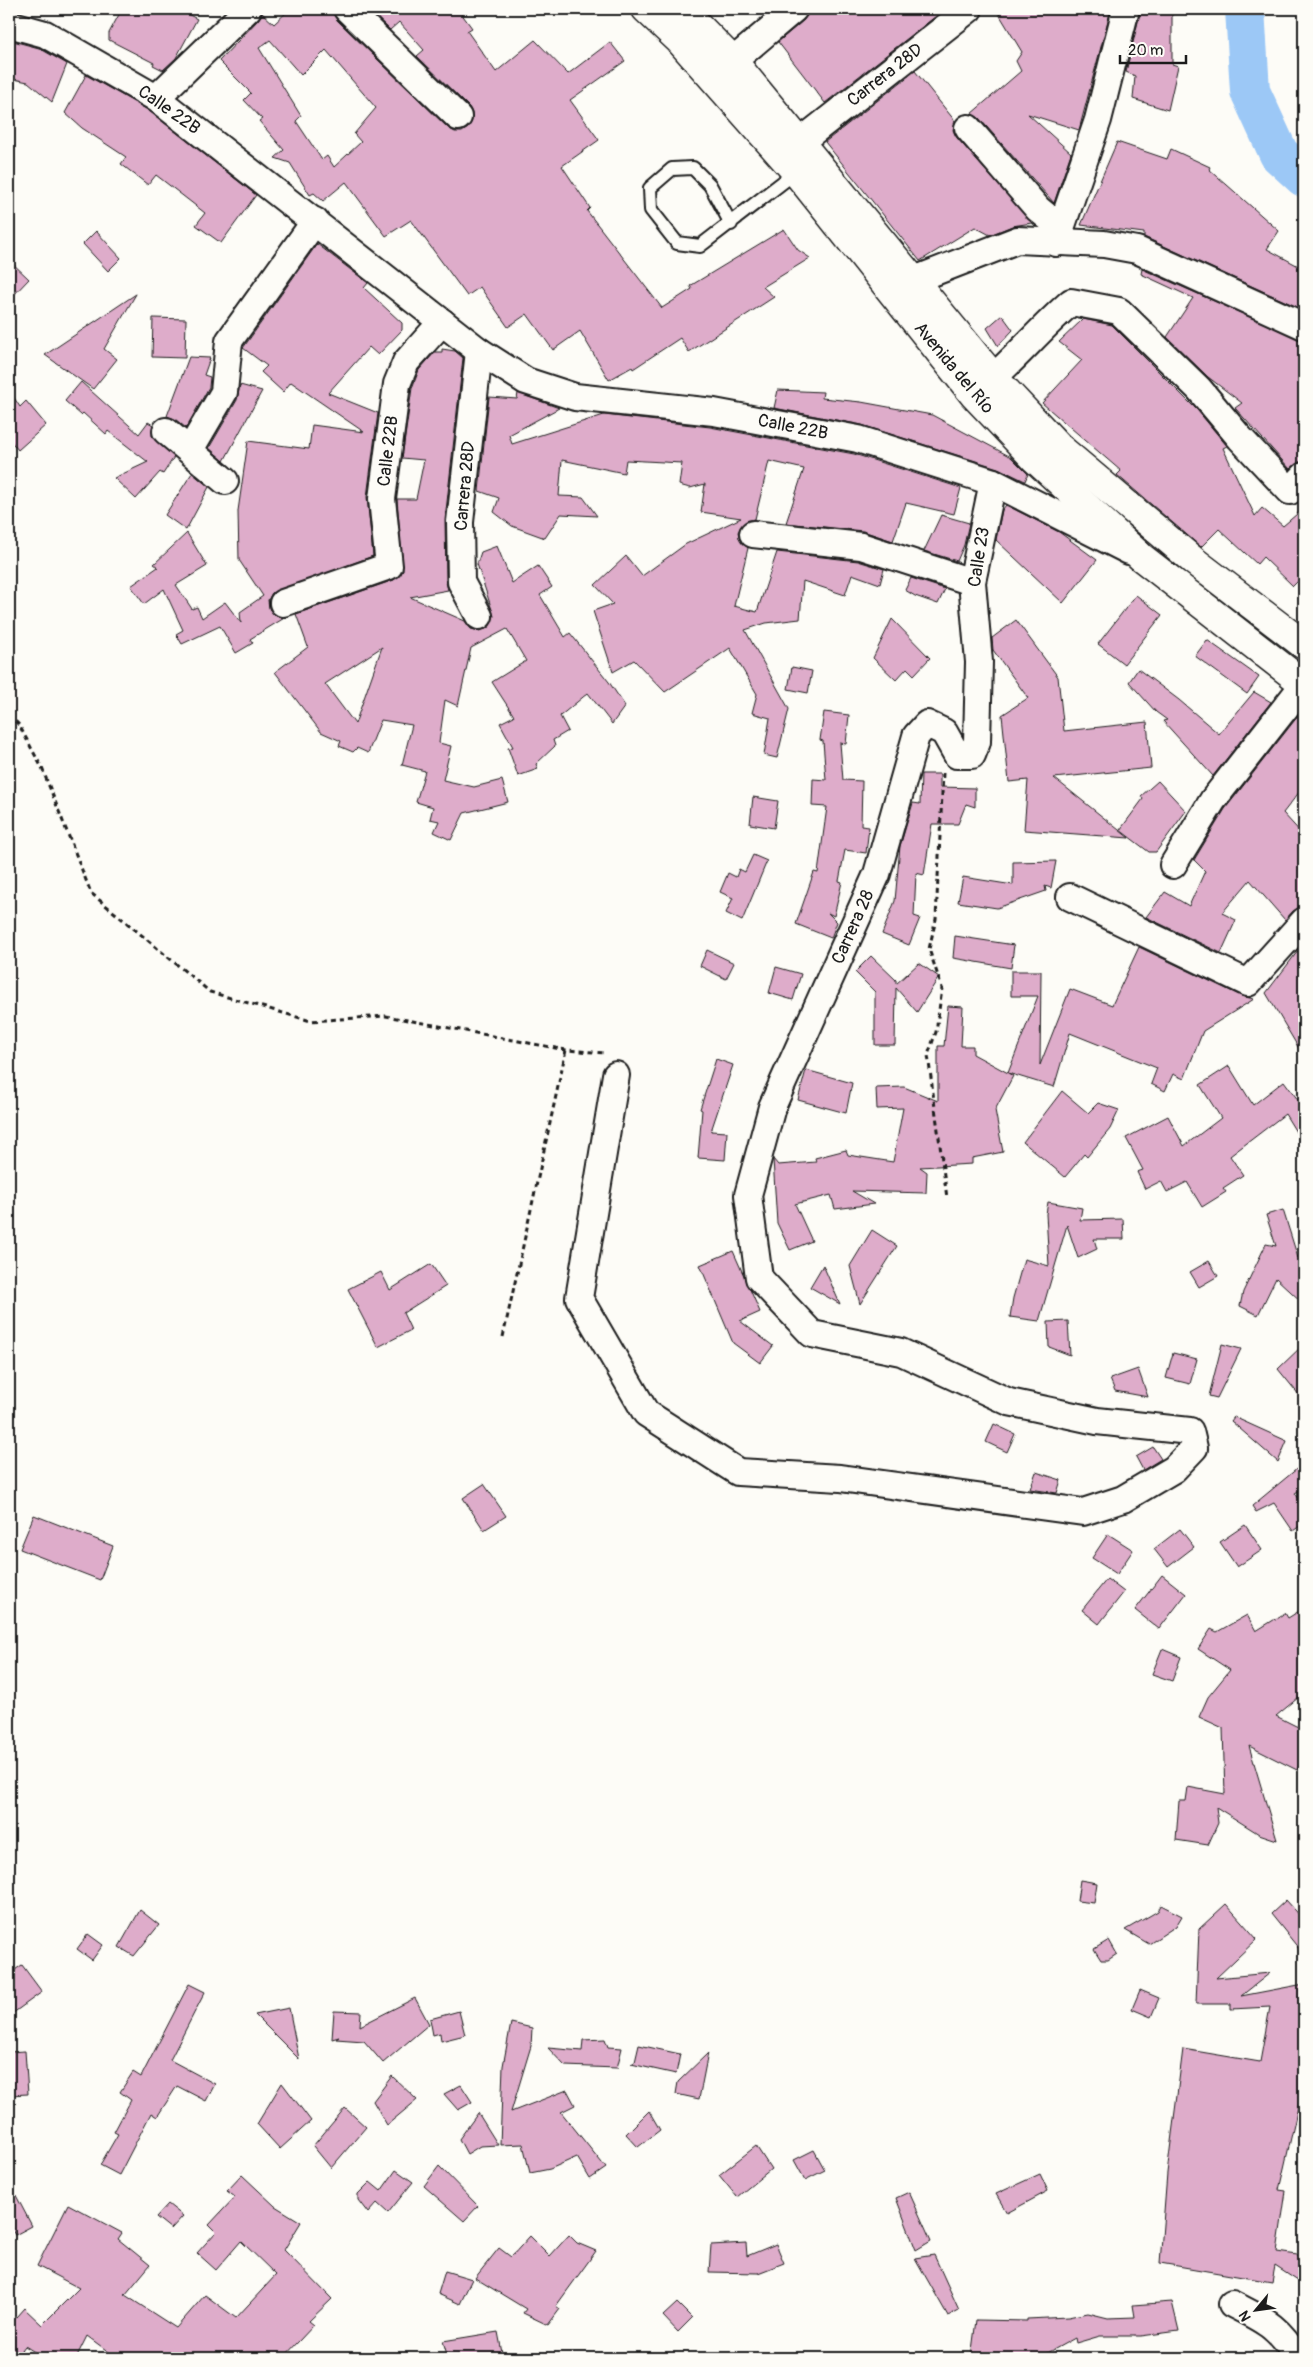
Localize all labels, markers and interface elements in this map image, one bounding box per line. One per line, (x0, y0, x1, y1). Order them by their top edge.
scale bar (1120, 32, 1187, 64)
street label: Carrera 28D (842, 38, 928, 112)
text: 20 m (1128, 41, 1163, 60)
street label: Calle 22B (133, 80, 205, 140)
street label: Avenida del Río (909, 317, 999, 419)
street label: Calle 22B (756, 409, 830, 445)
street label: Calle 22B (372, 414, 404, 488)
street label: Carrera 28D (450, 440, 480, 532)
street label: Calle 23 (963, 525, 995, 589)
street label: Carrera 28 (826, 886, 880, 968)
north arrow (1230, 2284, 1280, 2334)
text: N (1235, 2308, 1255, 2324)

